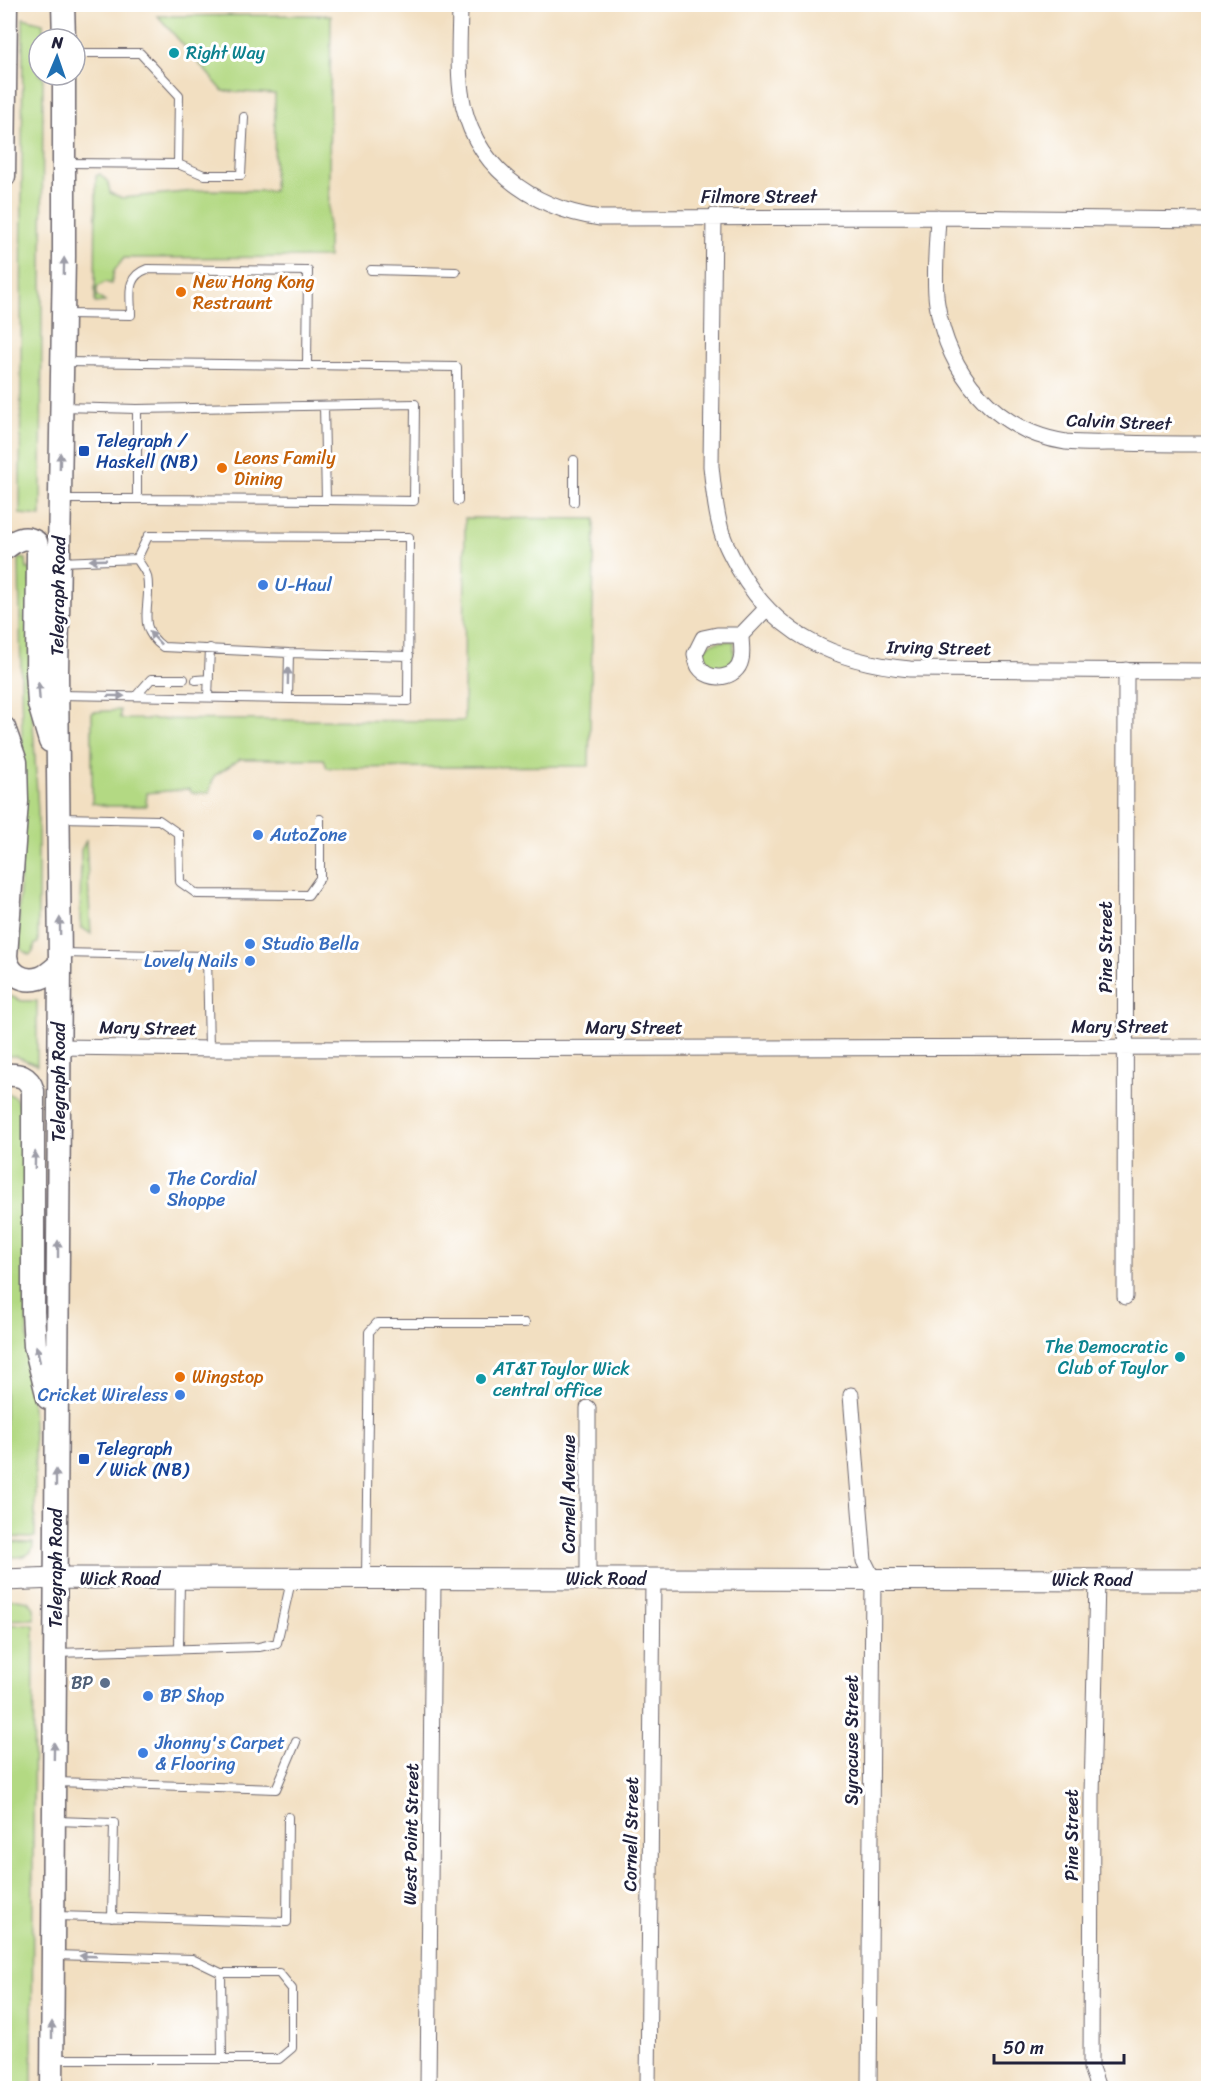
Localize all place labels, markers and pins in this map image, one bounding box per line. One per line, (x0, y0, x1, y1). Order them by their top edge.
place label: Right Way (186, 37, 265, 69)
marker: Right Way (167, 46, 181, 60)
place label: New Hong Kong Restraunt (193, 266, 315, 319)
marker: New Hong Kong Restraunt (174, 285, 188, 299)
place label: Telegraph / Haskell (NB) (96, 425, 198, 478)
place label: Leons Family Dining (234, 442, 336, 495)
marker: Telegraph / Haskell (NB) (77, 444, 91, 458)
marker: Leons Family Dining (215, 461, 229, 475)
place label: U-Haul (275, 569, 333, 601)
marker: U-Haul (256, 578, 270, 592)
place label: AutoZone (269, 819, 347, 851)
marker: AutoZone (251, 828, 265, 842)
place label: Studio Bella (262, 928, 360, 960)
marker: Studio Bella (243, 937, 257, 951)
place label: Lovely Nails (144, 945, 239, 977)
marker: Lovely Nails (243, 954, 257, 968)
place label: The Cordial Shoppe (167, 1163, 258, 1216)
marker: The Cordial Shoppe (148, 1182, 162, 1196)
place label: The Democratic Club of Taylor (1045, 1331, 1170, 1384)
marker: The Democratic Club of Taylor (1173, 1350, 1187, 1364)
place label: AT&T Taylor Wick central office (492, 1353, 630, 1406)
place label: Wingstop (192, 1361, 264, 1393)
marker: Wingstop (173, 1370, 187, 1384)
marker: AT&T Taylor Wick central office (474, 1372, 488, 1386)
place label: Cricket Wireless (38, 1379, 169, 1411)
marker: Cricket Wireless (173, 1388, 187, 1402)
place label: Telegraph / Wick (NB) (96, 1433, 190, 1486)
marker: Telegraph / Wick (NB) (77, 1452, 91, 1466)
place label: BP (71, 1667, 93, 1699)
marker: BP (98, 1676, 112, 1690)
place label: BP Shop (160, 1680, 225, 1712)
marker: BP Shop (141, 1689, 155, 1703)
place label: Jhonny's Carpet & Flooring (154, 1727, 285, 1780)
marker: Jhonny's Carpet & Flooring (136, 1746, 150, 1760)

